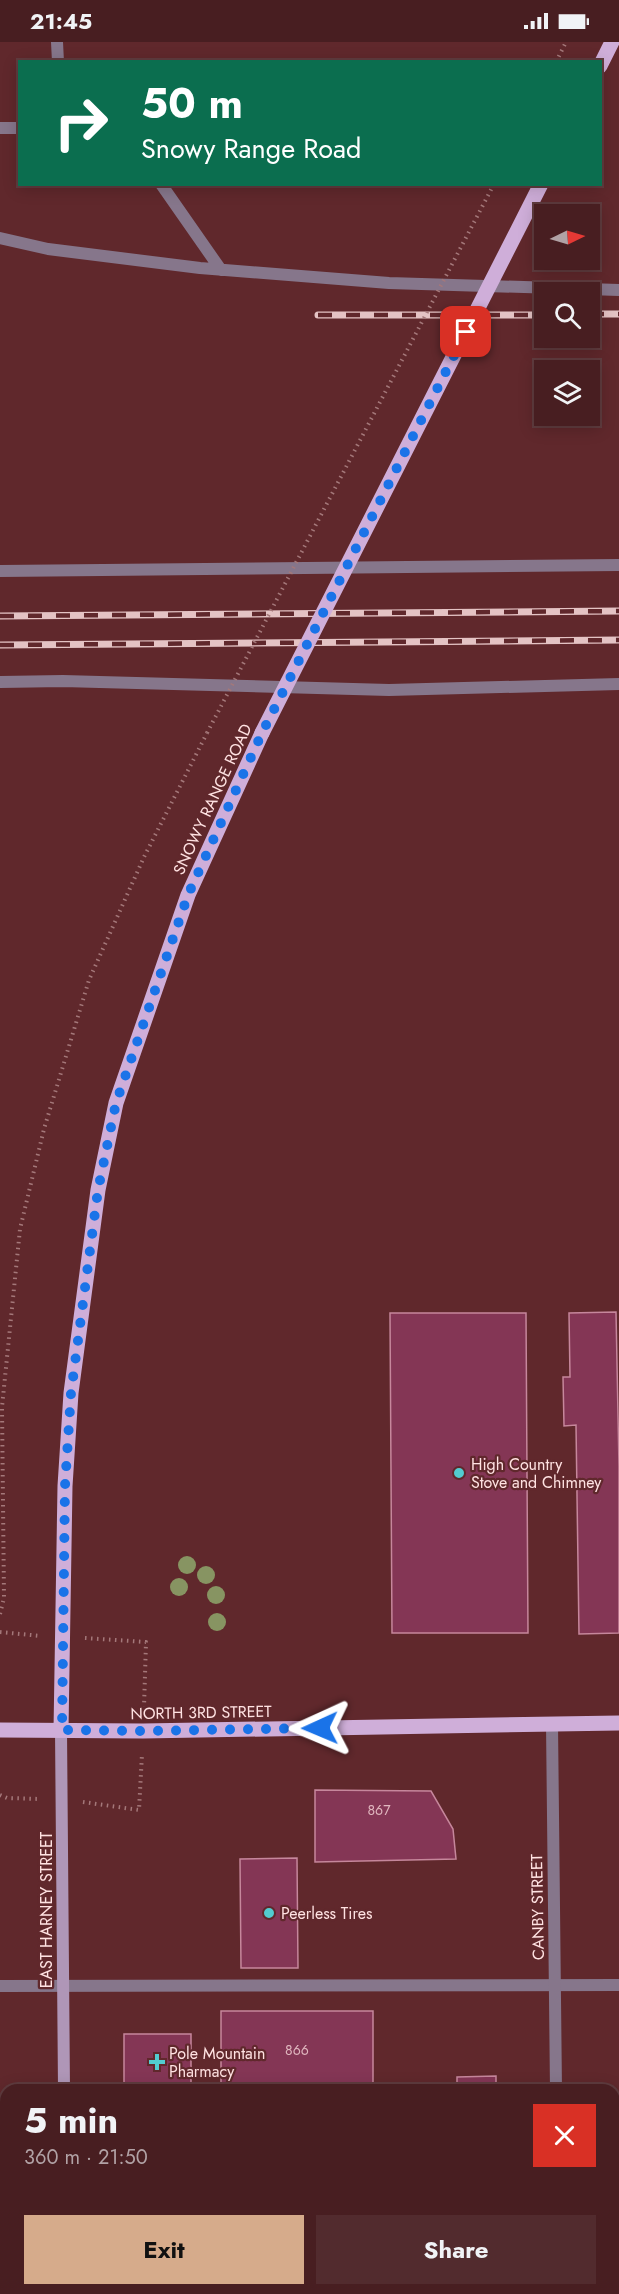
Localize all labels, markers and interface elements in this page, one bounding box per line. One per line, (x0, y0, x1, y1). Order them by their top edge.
text: 21:45 (30, 5, 92, 37)
text: 50 m (141, 73, 243, 134)
icon: right (42, 84, 120, 162)
text: Snowy Range Road (141, 129, 361, 168)
north arrow (534, 204, 600, 270)
map controls (534, 204, 600, 426)
button: search (534, 282, 600, 348)
pin (440, 306, 491, 357)
icon: arrive (449, 315, 482, 348)
button: layers (534, 360, 600, 426)
street label: SNOWY RANGE ROAD (167, 720, 258, 878)
place label: High Country Stove and Chimney (471, 1453, 602, 1494)
marker: High Country Stove and Chimney (452, 1466, 466, 1480)
position arrow (288, 1696, 352, 1760)
street label: NORTH 3RD STREET (130, 1700, 272, 1725)
house number: 867 (367, 1800, 391, 1820)
street label: EAST HARNEY STREET (35, 1831, 58, 1988)
street label: CANBY STREET (525, 1853, 550, 1960)
place label: Peerless Tires (281, 1902, 372, 1925)
marker: Peerless Tires (262, 1906, 276, 1920)
house number: 866 (285, 2040, 309, 2060)
place label: Pole Mountain Pharmacy (169, 2042, 265, 2083)
marker: Pole Mountain Pharmacy (150, 2055, 164, 2069)
text: 5 min (24, 2094, 118, 2146)
button: close (533, 2104, 596, 2167)
text: 360 m · 21:50 (24, 2143, 148, 2172)
button: Exit (24, 2215, 304, 2284)
button: Share (316, 2215, 596, 2284)

